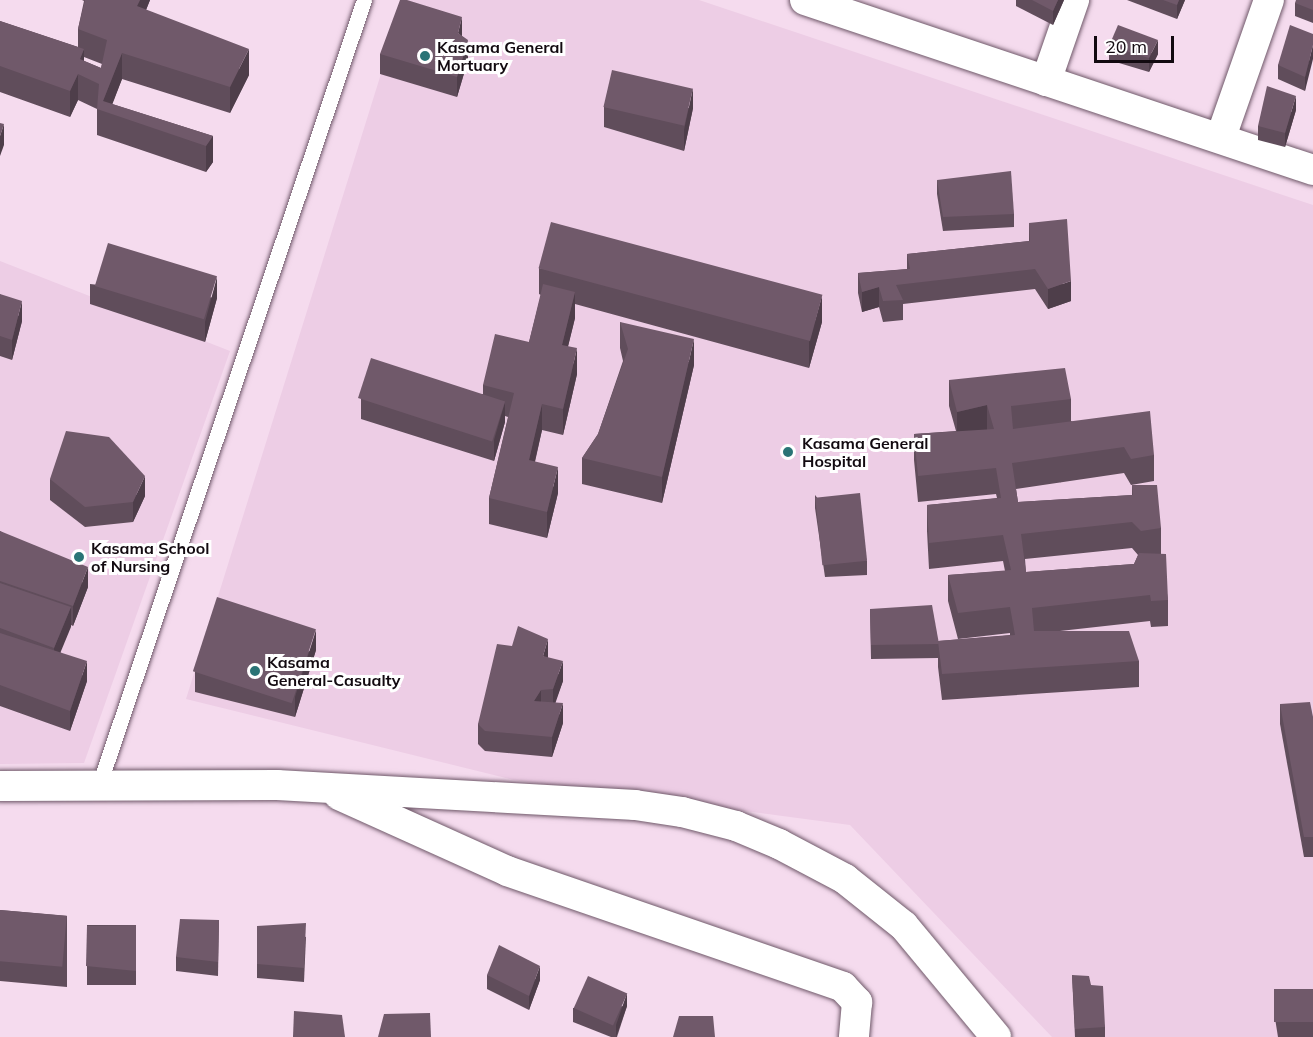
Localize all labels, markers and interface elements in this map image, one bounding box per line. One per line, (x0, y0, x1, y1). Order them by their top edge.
scale bar (1097, 24, 1176, 62)
text: 20 m (1105, 35, 1147, 58)
place label: Kasama General Mortuary (437, 37, 564, 75)
marker: Kasama General Mortuary (418, 49, 432, 63)
place label: Kasama General Hospital (802, 433, 929, 471)
marker: Kasama General Hospital (779, 443, 797, 461)
place label: Kasama School of Nursing (91, 538, 209, 576)
marker: Kasama School of Nursing (72, 550, 86, 564)
place label: Kasama General-Casualty (267, 652, 400, 690)
marker: Kasama General-Casualty (248, 664, 262, 678)

